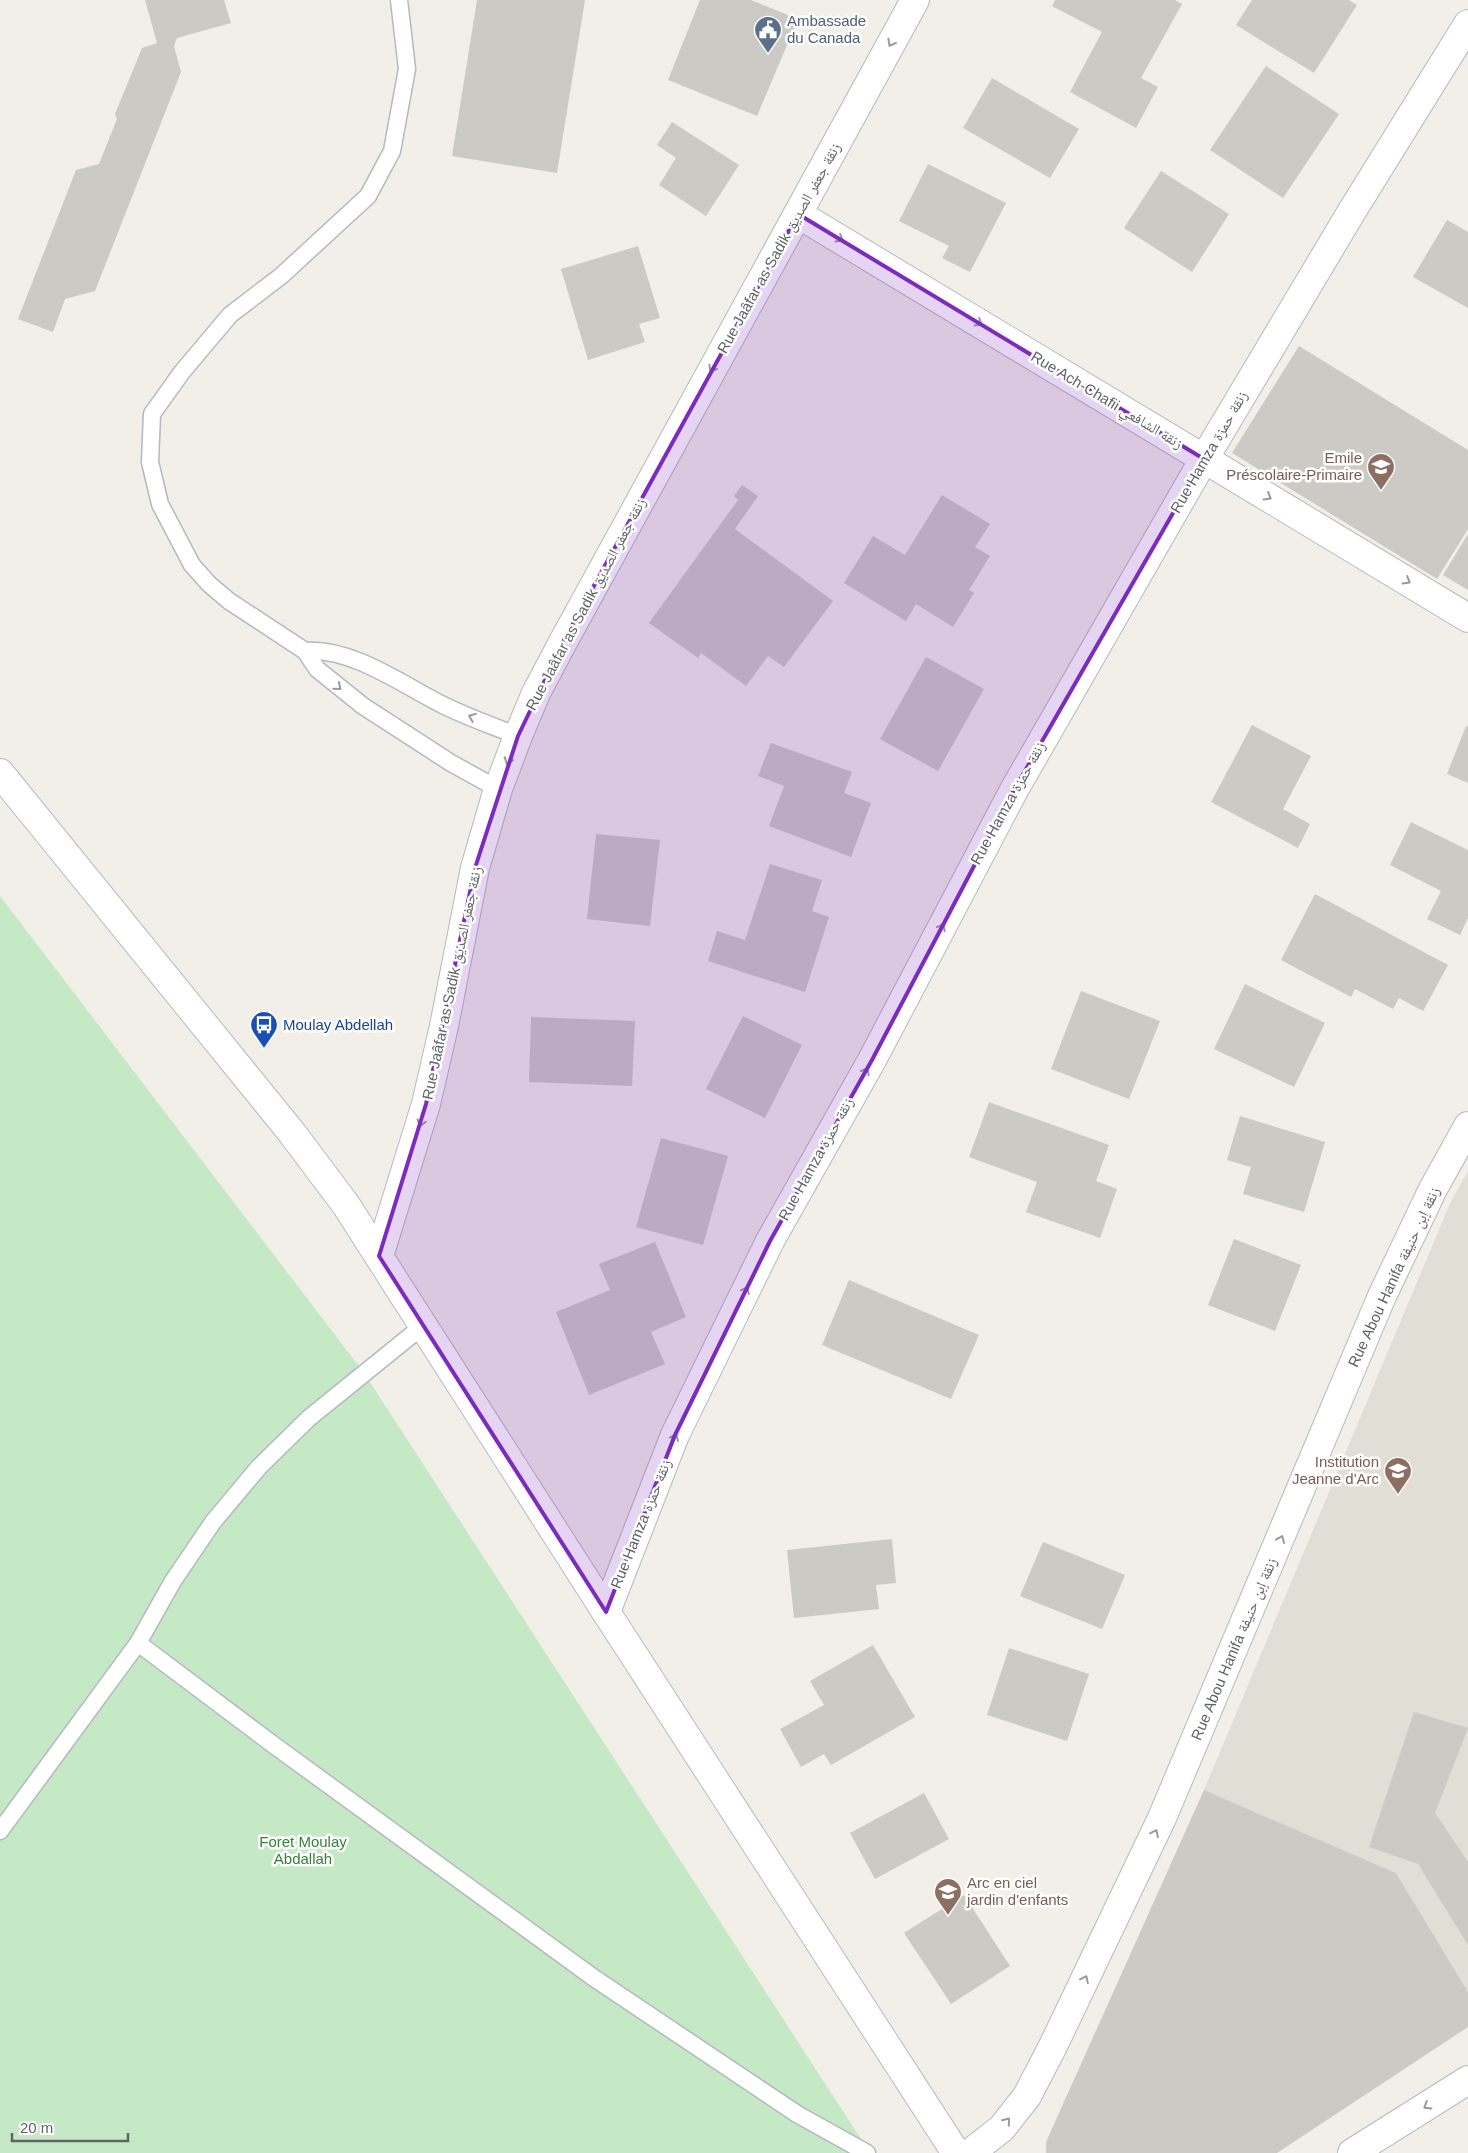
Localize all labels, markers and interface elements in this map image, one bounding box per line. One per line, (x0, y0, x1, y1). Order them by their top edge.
place label: Ambassade du Canada (787, 12, 866, 46)
public building icon: Ambassade du Canada (753, 15, 783, 54)
one-way arrow (888, 37, 898, 46)
street label: Rue Jaâfar as Sadik زنقة جعفر الصديق (713, 139, 846, 357)
one-way arrow (834, 232, 843, 242)
one-way arrow (973, 316, 982, 326)
street label: Rue Ach-Chafii زنقة الشافعي (1026, 347, 1186, 455)
one-way arrow (709, 364, 719, 373)
street label: Rue Hamza زنقة حمزة (1167, 388, 1251, 516)
place label: Emile Préscolaire-Primaire (1226, 449, 1362, 483)
school or university icon: Emile Préscolaire-Primaire (1366, 452, 1396, 491)
one-way arrow (1262, 491, 1271, 501)
street label: Rue Jaâfar as Sadik زنقة جعفر الصديق (522, 495, 651, 714)
one-way arrow (1401, 575, 1410, 585)
one-way arrow (332, 681, 341, 690)
one-way arrow (469, 713, 477, 723)
street label: Rue Hamza زنقة حمزة (967, 738, 1049, 868)
one-way arrow (504, 757, 514, 765)
street label: Rue Jaâfar as Sadik زنقة جعفر الصديق (418, 865, 487, 1101)
one-way arrow (936, 924, 946, 933)
bus stop icon: Moulay Abdellah (249, 1010, 279, 1049)
place label: Moulay Abdellah (283, 1016, 393, 1033)
one-way arrow (860, 1067, 870, 1076)
street label: Rue Hamza زنقة حمزة (775, 1094, 857, 1224)
one-way arrow (416, 1119, 426, 1127)
street label: Rue Abou Hanifa زنقة اٍبن حنيفة (1344, 1184, 1445, 1370)
one-way arrow (740, 1286, 750, 1295)
one-way arrow (669, 1433, 680, 1442)
place label: Institution Jeanne d'Arc (1292, 1453, 1379, 1487)
street label: Rue Hamza زنقة حمزة (607, 1456, 675, 1591)
school or university icon: Institution Jeanne d'Arc (1383, 1456, 1413, 1495)
one-way arrow (1275, 1535, 1286, 1544)
street label: Rue Abou Hanifa زنقة اٍبن حنيفة (1187, 1555, 1282, 1743)
one-way arrow (1149, 1829, 1159, 1838)
park label: Foret Moulay Abdallah (259, 1833, 347, 1867)
place label: Arc en ciel jardin d'enfants (966, 1874, 1068, 1908)
school or university icon: Arc en ciel jardin d'enfants (933, 1877, 963, 1916)
one-way arrow (1079, 1975, 1089, 1984)
one-way arrow (1423, 2100, 1432, 2109)
scale bar (12, 2110, 129, 2142)
one-way arrow (1001, 2118, 1010, 2127)
text: 20 m (20, 2119, 53, 2136)

